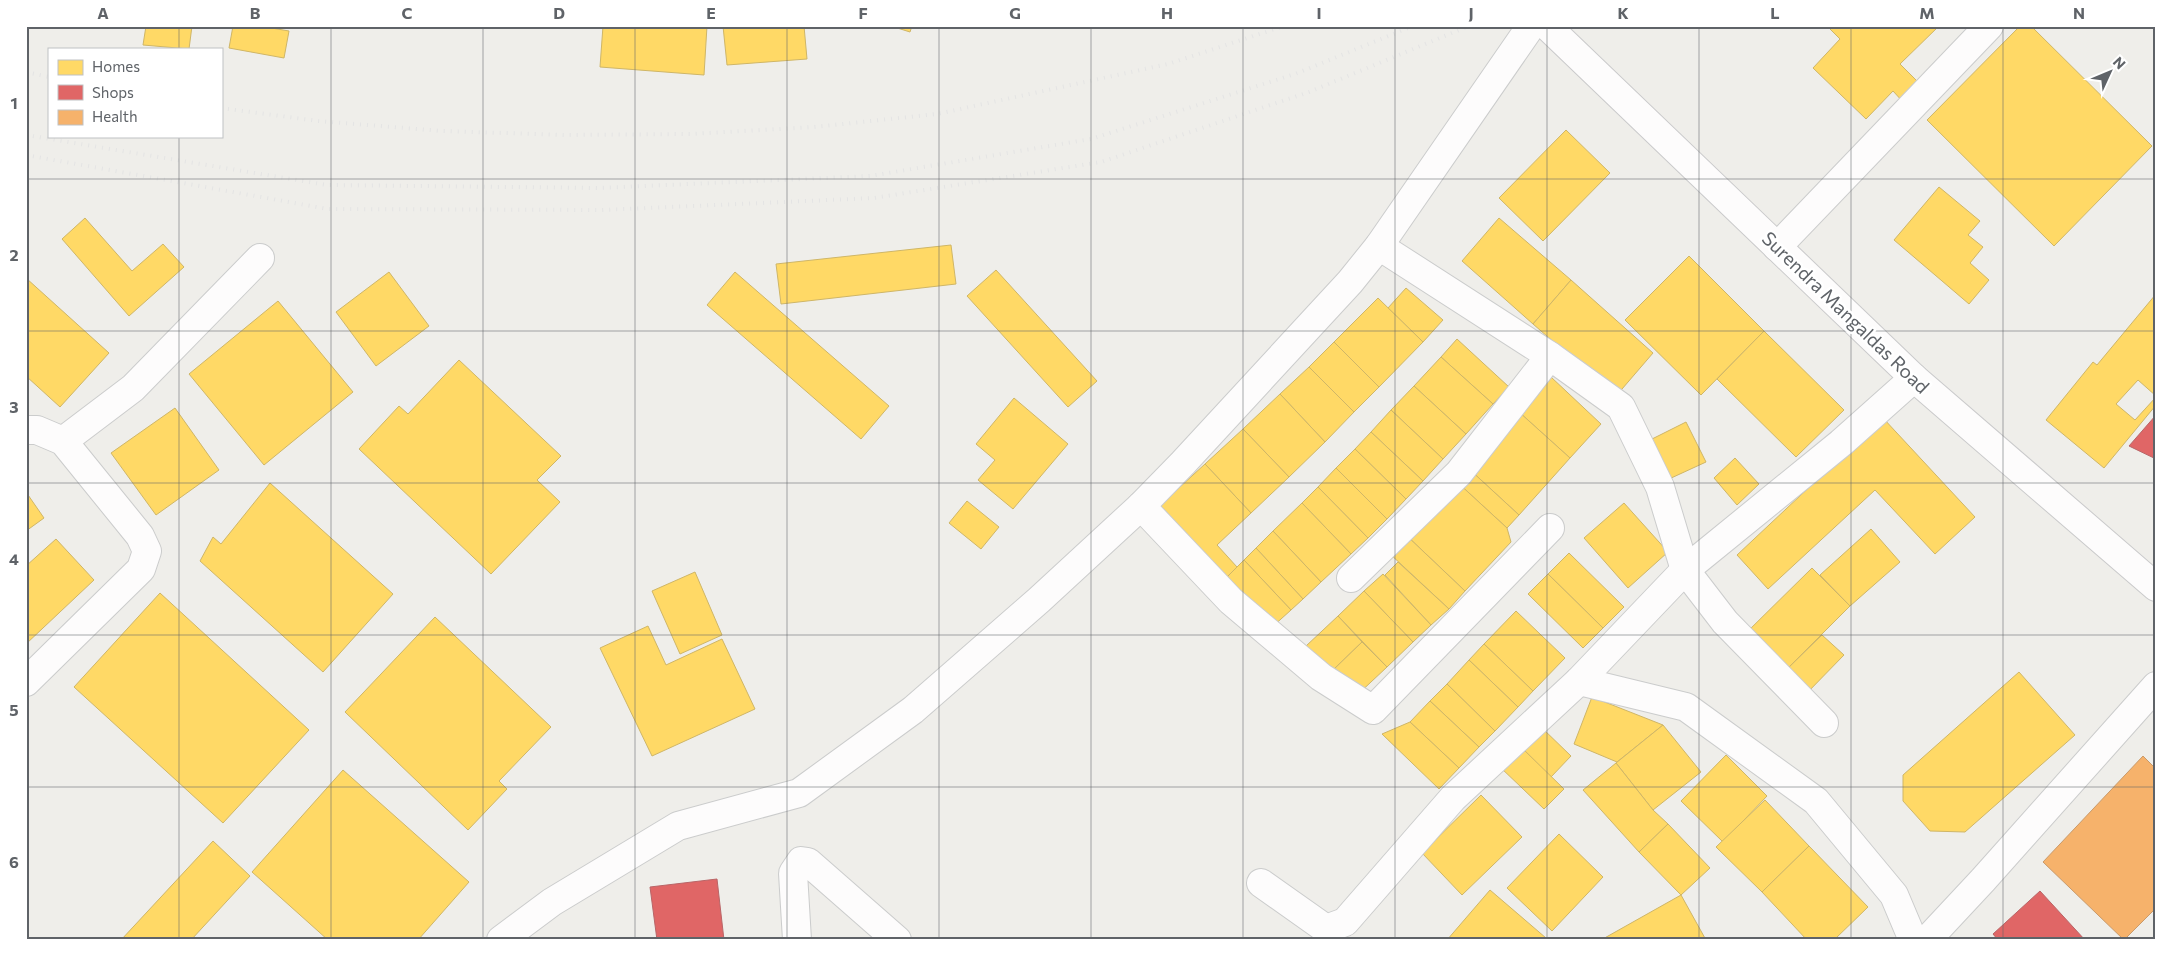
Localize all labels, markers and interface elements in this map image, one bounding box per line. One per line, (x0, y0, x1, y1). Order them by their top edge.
text: A (97, 3, 109, 22)
text: B (250, 3, 261, 22)
text: C (402, 3, 413, 22)
text: D (553, 3, 565, 22)
text: E (706, 3, 716, 22)
text: F (858, 3, 868, 22)
text: G (1009, 3, 1021, 22)
text: H (1161, 3, 1173, 22)
text: I (1316, 3, 1322, 22)
text: J (1468, 3, 1474, 22)
text: K (1617, 3, 1629, 22)
text: L (1770, 3, 1780, 22)
text: M (1919, 3, 1935, 22)
text: N (2073, 3, 2085, 22)
legend (48, 48, 222, 138)
north arrow (2084, 48, 2134, 98)
text: N (2110, 53, 2129, 72)
text: Homes (92, 57, 140, 75)
text: Shops (92, 83, 134, 101)
text: 1 (10, 93, 18, 112)
text: Health (92, 107, 138, 125)
street label: Surendra Mangaldas Road (1758, 226, 1934, 398)
text: 2 (9, 245, 19, 264)
text: 3 (9, 397, 19, 416)
text: 4 (9, 549, 19, 568)
text: 5 (9, 700, 19, 719)
text: 6 (9, 852, 19, 871)

